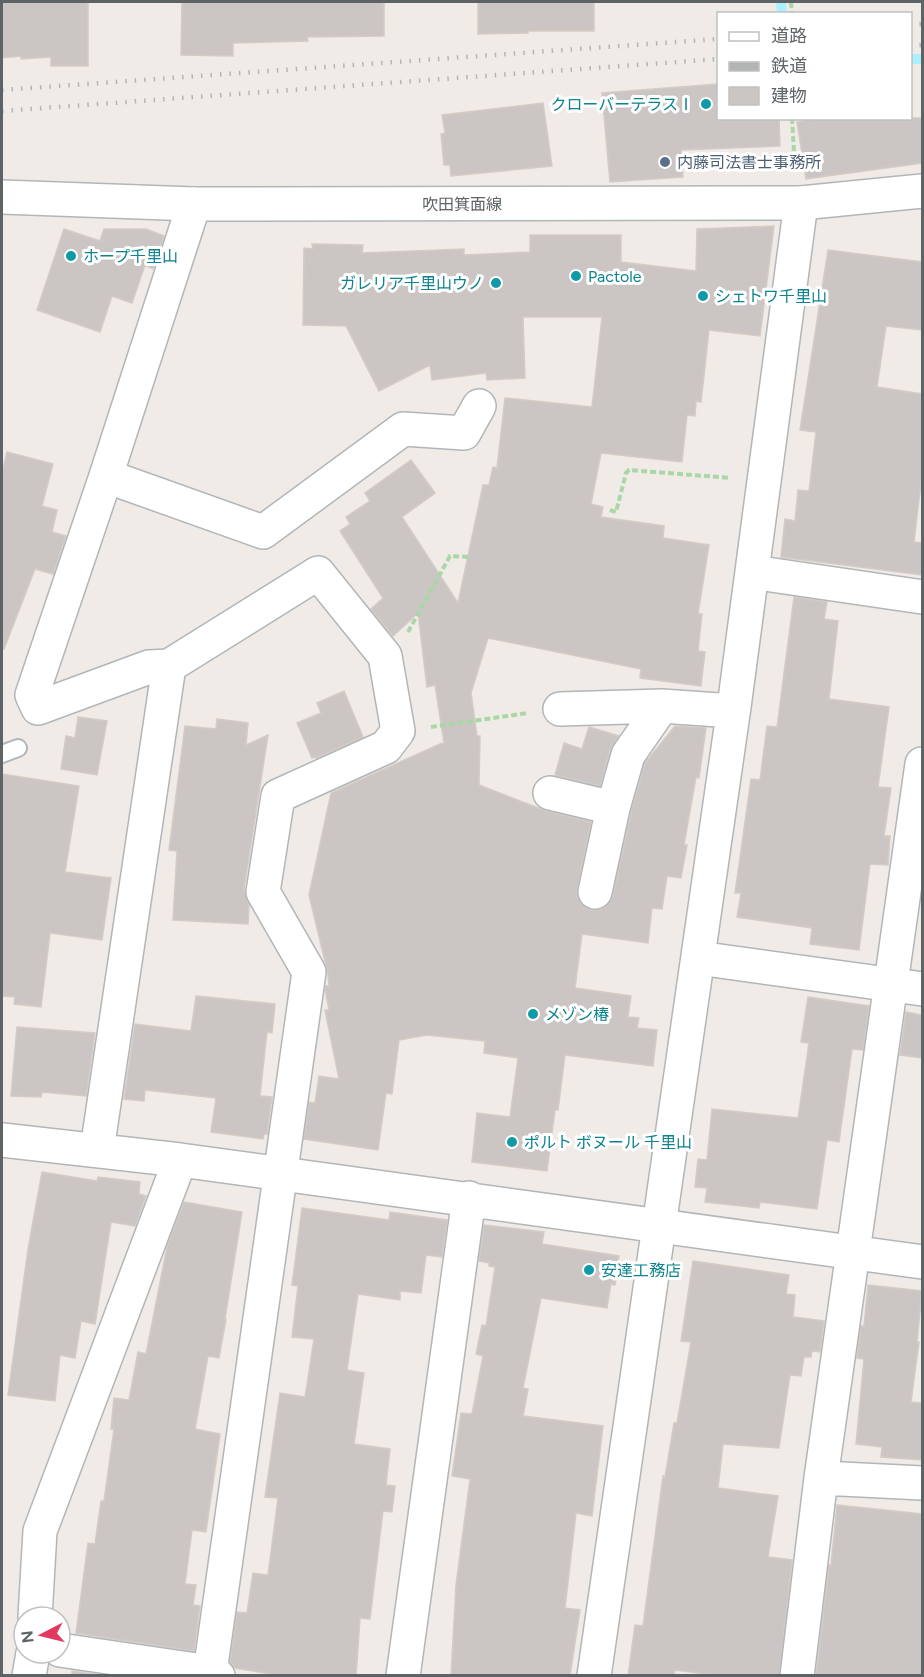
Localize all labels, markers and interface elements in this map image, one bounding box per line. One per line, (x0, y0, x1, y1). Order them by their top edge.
legend (717, 12, 912, 120)
text: 道路 (771, 25, 807, 47)
text: 鉄道 (771, 55, 807, 77)
text: 建物 (771, 85, 807, 107)
place label: クローバーテラスⅠ (550, 95, 694, 114)
marker: クローバーテラスⅠ (699, 97, 713, 111)
place label: 内藤司法書士事務所 (677, 153, 821, 172)
marker: 内藤司法書士事務所 (658, 155, 672, 169)
street label: 吹田箕面線 (422, 195, 502, 214)
place label: ホープ千里山 (83, 247, 178, 266)
marker: ホープ千里山 (64, 249, 78, 263)
place label: Pactole (588, 267, 642, 286)
marker: Pactole (569, 269, 583, 283)
place label: ガレリア千里山ウノ (340, 274, 484, 293)
marker: ガレリア千里山ウノ (489, 276, 503, 290)
place label: シェトワ千里山 (715, 287, 827, 306)
marker: シェトワ千里山 (696, 289, 710, 303)
place label: メゾン椿 (545, 1005, 609, 1024)
marker: メゾン椿 (526, 1007, 540, 1021)
place label: ポルト ボヌール 千里山 (524, 1133, 692, 1152)
marker: ポルト ボヌール 千里山 (505, 1135, 519, 1149)
place label: 安達工務店 (601, 1261, 681, 1280)
marker: 安達工務店 (582, 1263, 596, 1277)
north arrow (12, 1605, 72, 1665)
text: N (17, 1629, 38, 1644)

